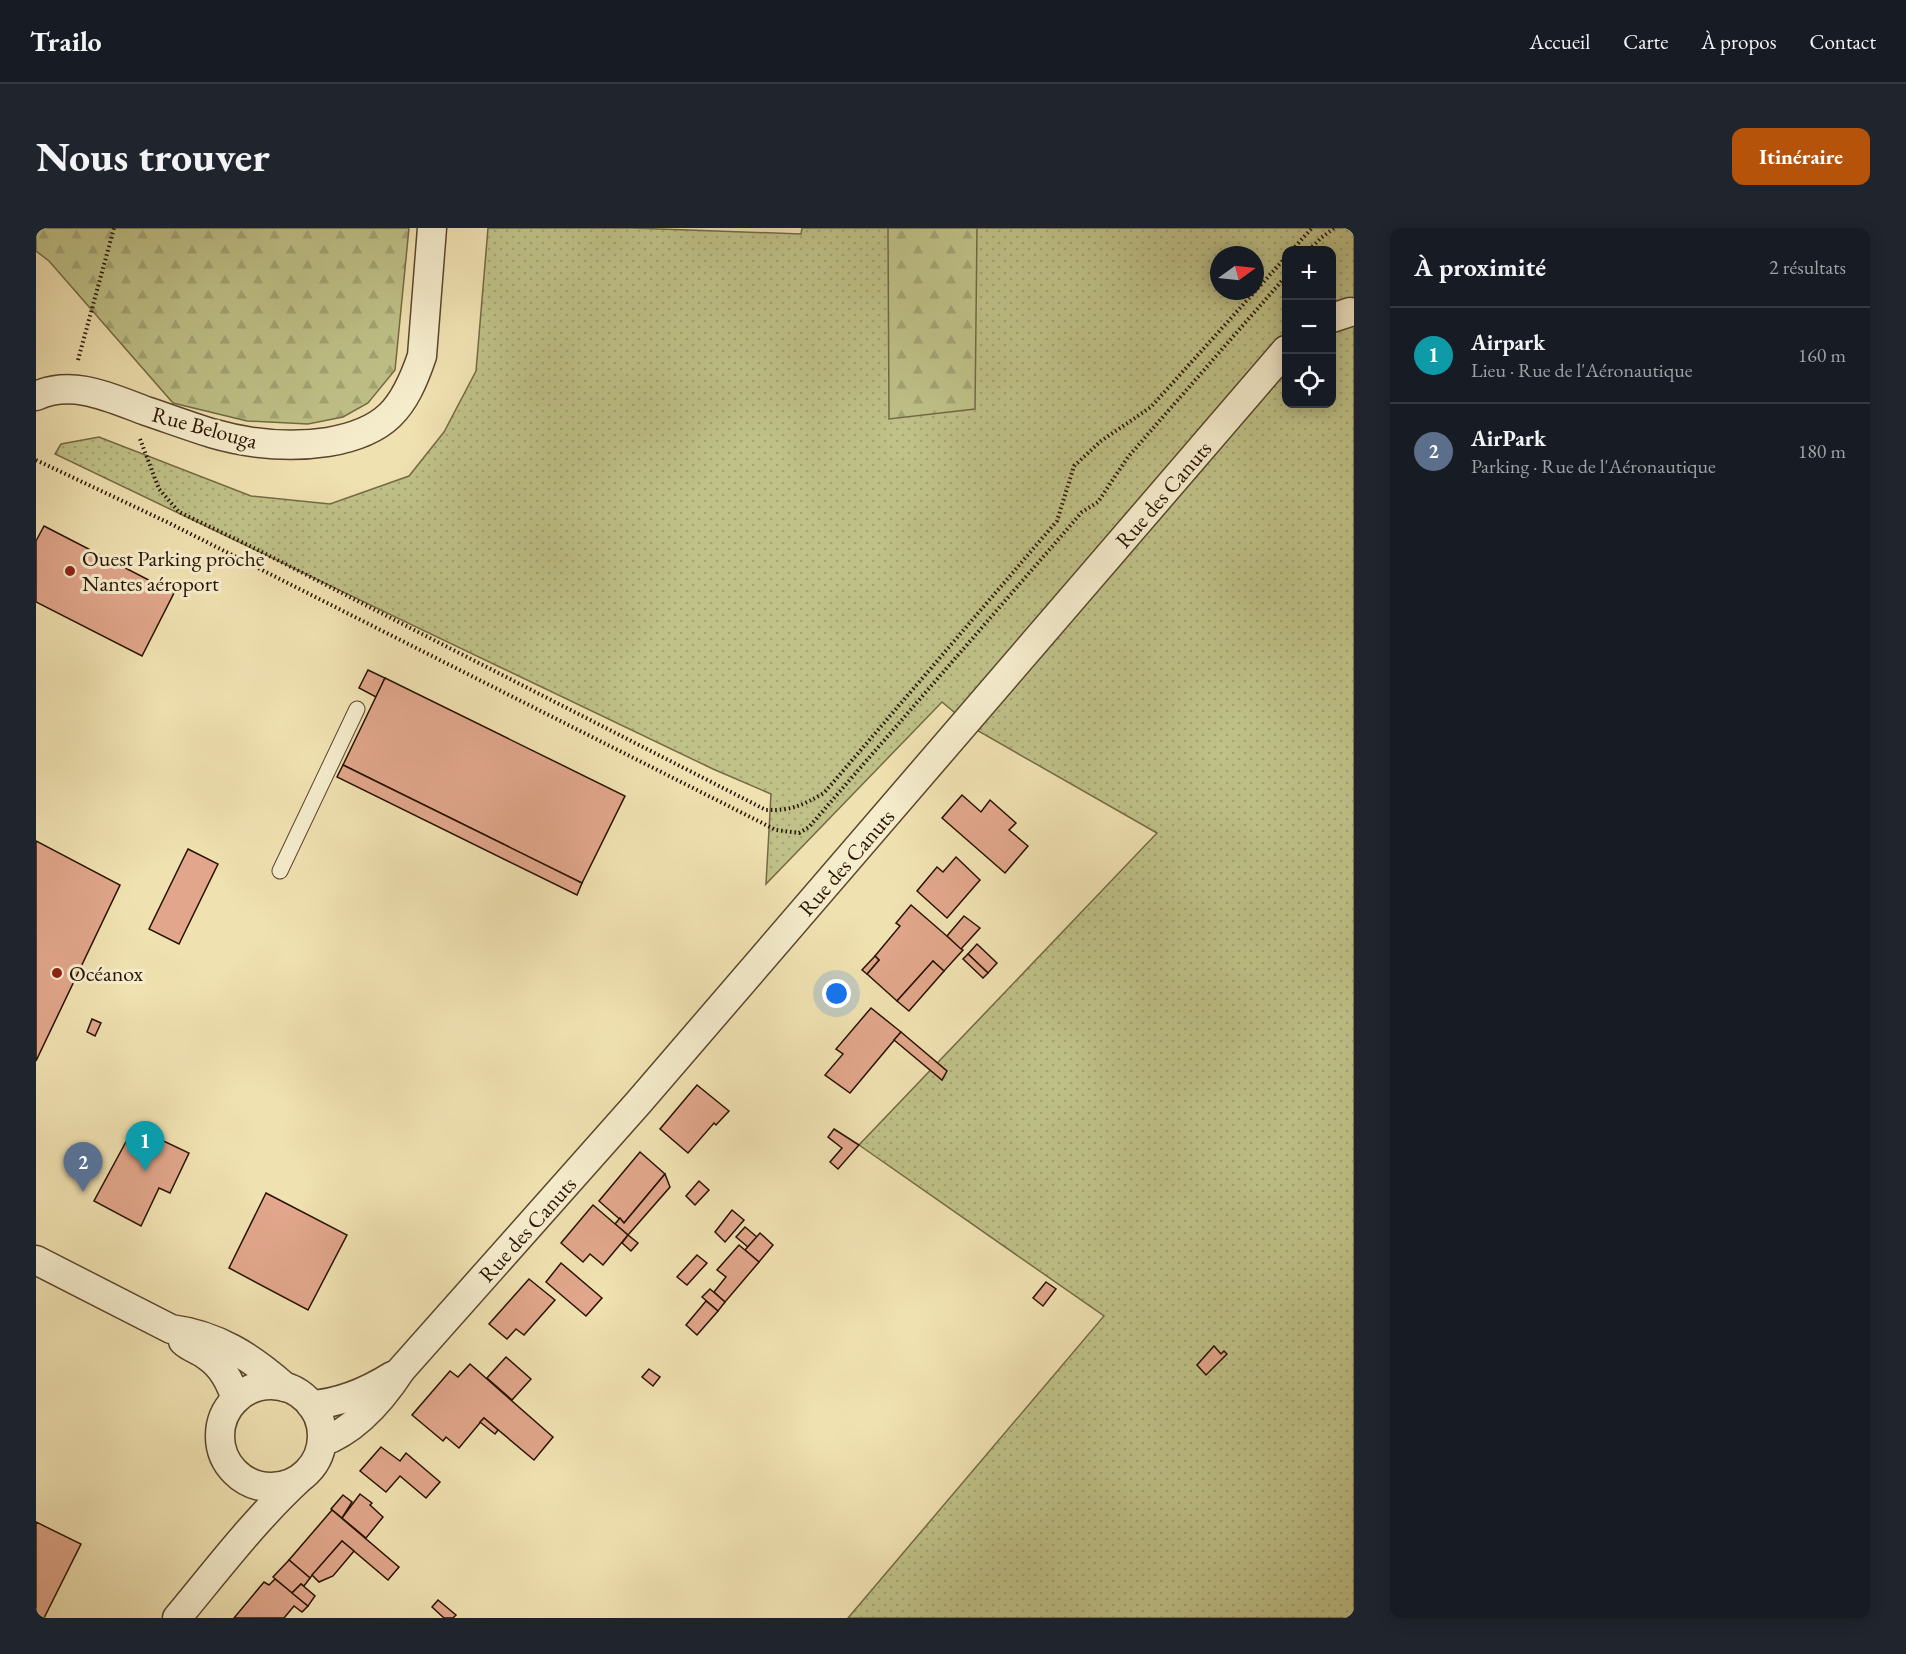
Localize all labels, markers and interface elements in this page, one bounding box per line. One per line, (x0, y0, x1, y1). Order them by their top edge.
text: Trailo (30, 23, 102, 59)
text: Accueil (1530, 28, 1590, 55)
text: Carte (1623, 28, 1668, 55)
text: À propos (1701, 28, 1776, 55)
text: Contact (1809, 28, 1876, 55)
button: Itinéraire (1732, 128, 1870, 185)
text: Nous trouver (36, 129, 270, 184)
north arrow (1210, 246, 1264, 300)
map controls (1282, 246, 1336, 408)
button: + (1282, 246, 1336, 300)
text: À proximité (1414, 250, 1546, 284)
text: 2 résultats (1769, 254, 1846, 280)
button: − (1282, 300, 1336, 354)
text: Airpark (1471, 328, 1545, 357)
text: 1 (1428, 342, 1439, 368)
text: 160 m (1798, 342, 1846, 368)
button: locate (1282, 354, 1336, 408)
text: Lieu · Rue de l'Aéronautique (1471, 357, 1693, 383)
street label: Rue Belouga (149, 400, 261, 456)
text: AirPark (1471, 424, 1546, 453)
street label: Rue des Canuts (1109, 435, 1218, 554)
text: 2 (1428, 438, 1439, 464)
text: 180 m (1798, 438, 1846, 464)
text: Parking · Rue de l'Aéronautique (1471, 453, 1716, 479)
place label: Ouest Parking proche Nantes aéroport (82, 544, 265, 598)
marker: Ouest Parking proche Nantes aéroport (63, 564, 77, 578)
street label: Rue des Canuts (792, 803, 901, 922)
place label: Océanox (69, 959, 143, 988)
marker: Océanox (50, 966, 64, 980)
your location (822, 979, 851, 1008)
pin: 1 (126, 1122, 164, 1171)
pin: 2 (64, 1142, 102, 1192)
street label: Rue des Canuts (472, 1170, 583, 1288)

